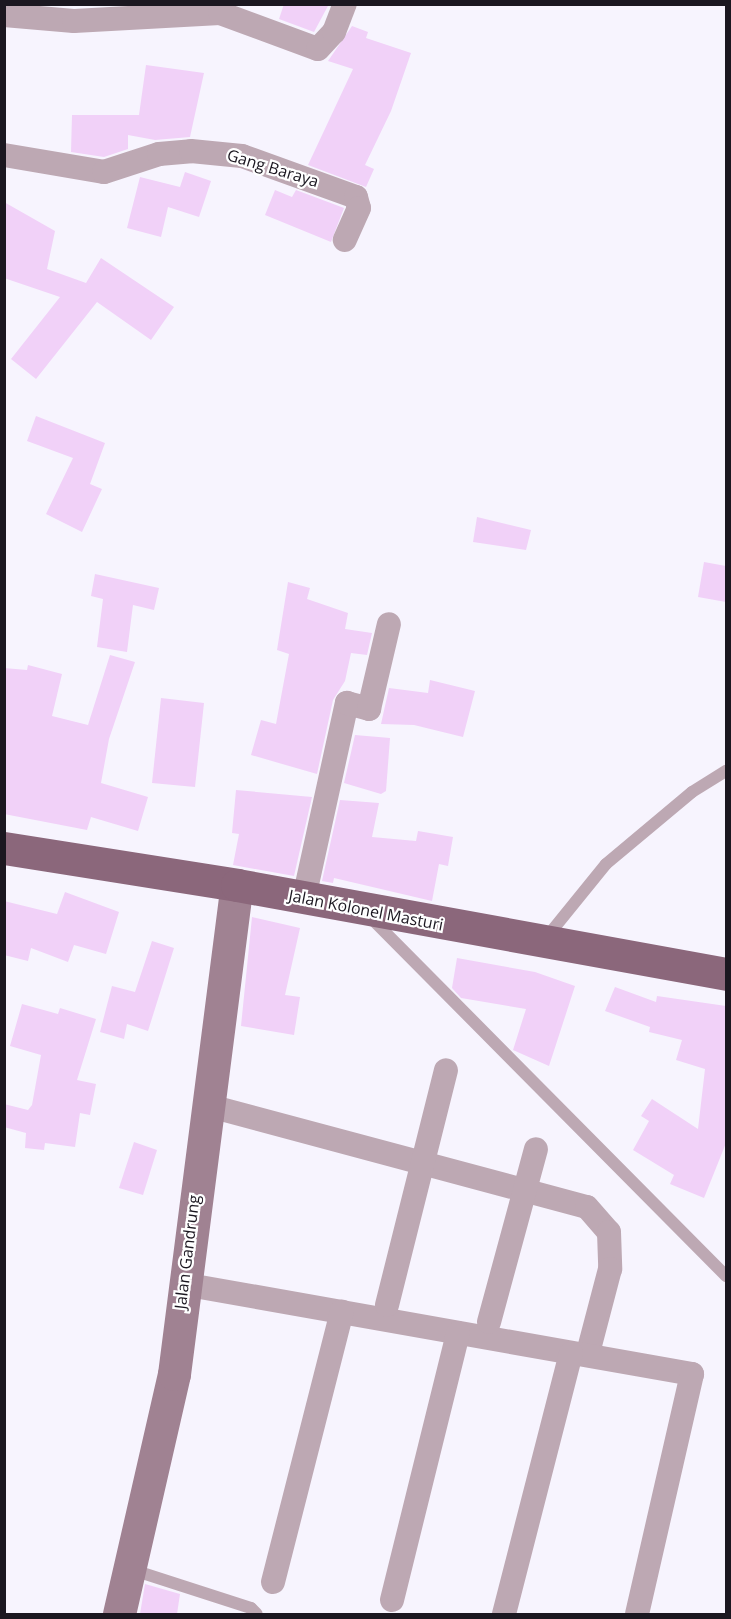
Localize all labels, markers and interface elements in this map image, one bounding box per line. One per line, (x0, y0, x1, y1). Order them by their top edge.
street label: Gang Baraya (225, 145, 321, 191)
street label: Jalan Kolonel Masturi (287, 886, 445, 934)
street label: Jalan Gandrung (170, 1194, 204, 1310)

